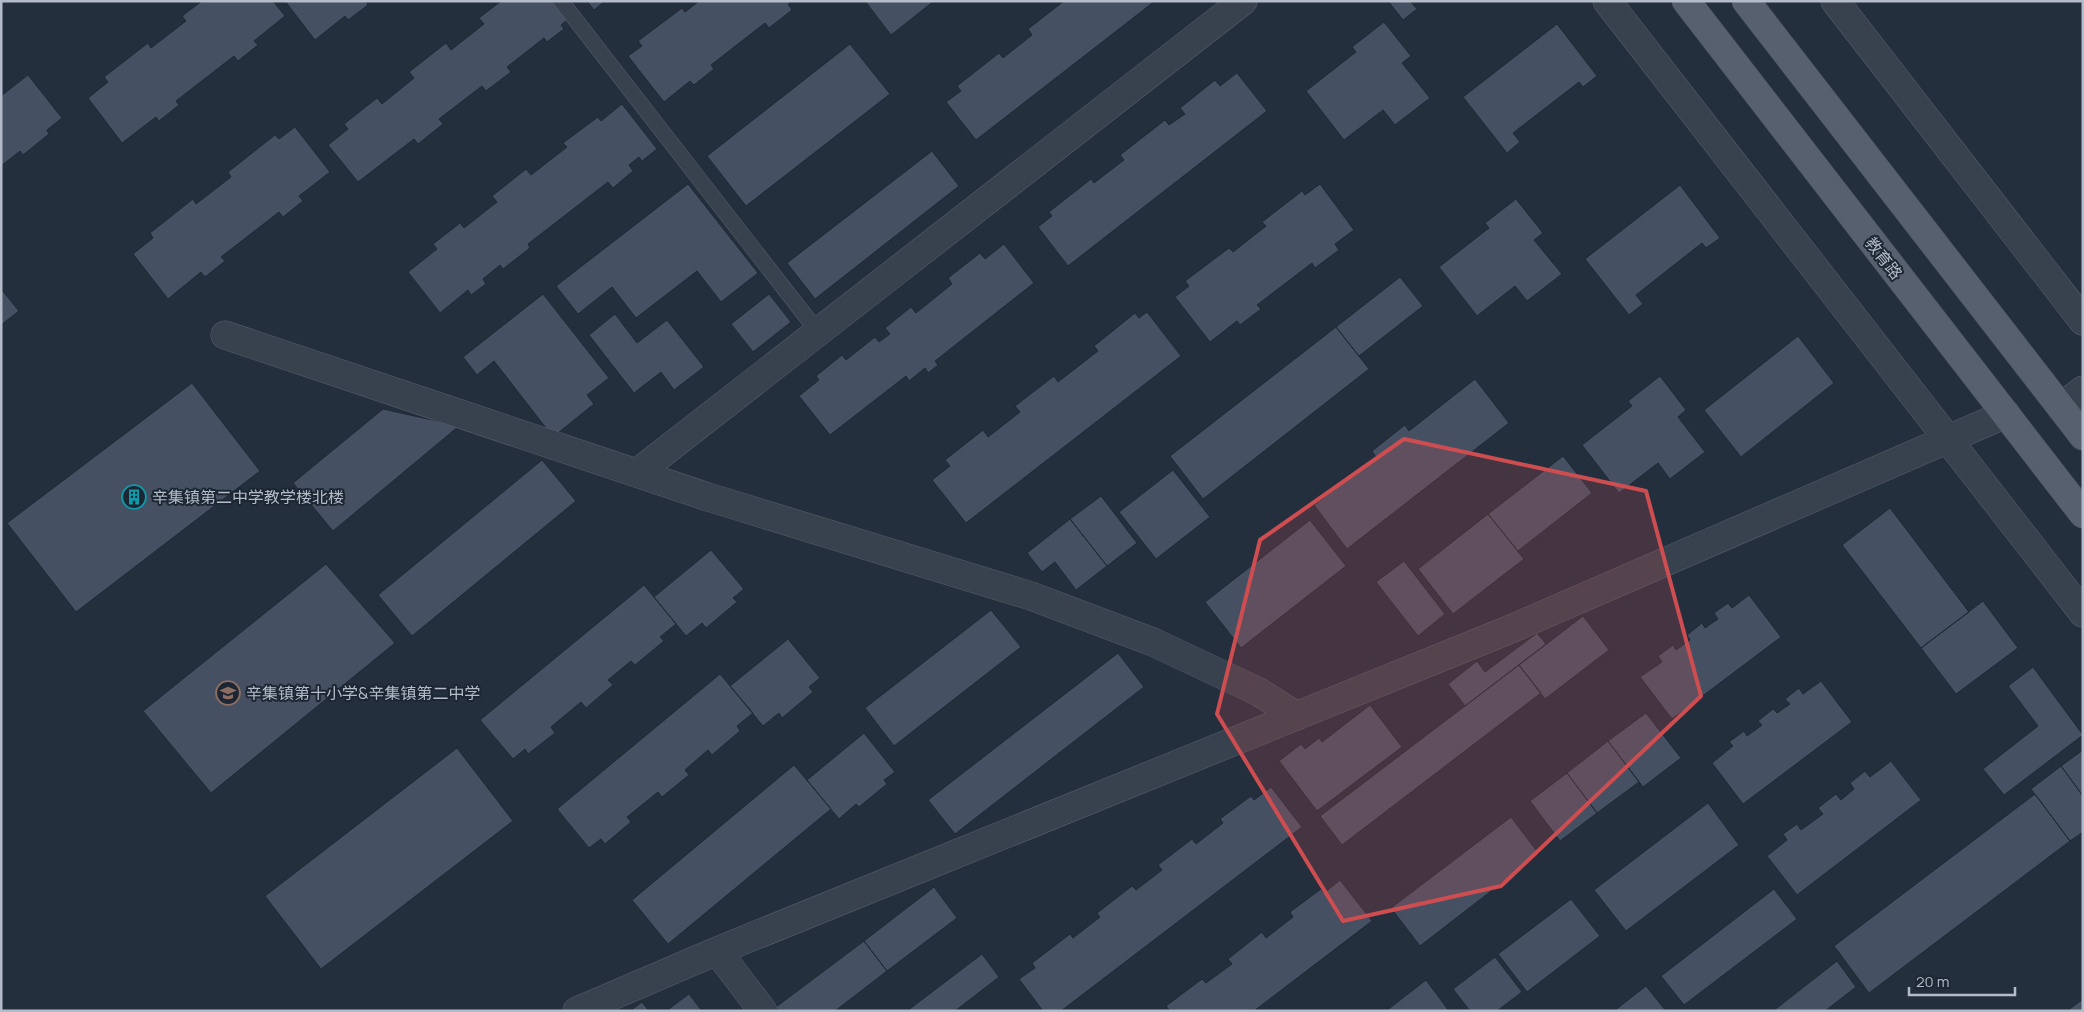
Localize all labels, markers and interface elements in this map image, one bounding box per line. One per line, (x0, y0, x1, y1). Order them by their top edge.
street label: 教育路 (1861, 232, 1907, 284)
building icon: 辛集镇第二中学教学楼北楼 (121, 484, 147, 510)
place label: 辛集镇第二中学教学楼北楼 (152, 486, 344, 508)
school or university icon: 辛集镇第十小学&辛集镇第二中学 (215, 680, 241, 706)
place label: 辛集镇第十小学&辛集镇第二中学 (246, 682, 480, 704)
scale bar (1909, 964, 2015, 996)
text: 20 m (1916, 971, 1949, 992)

